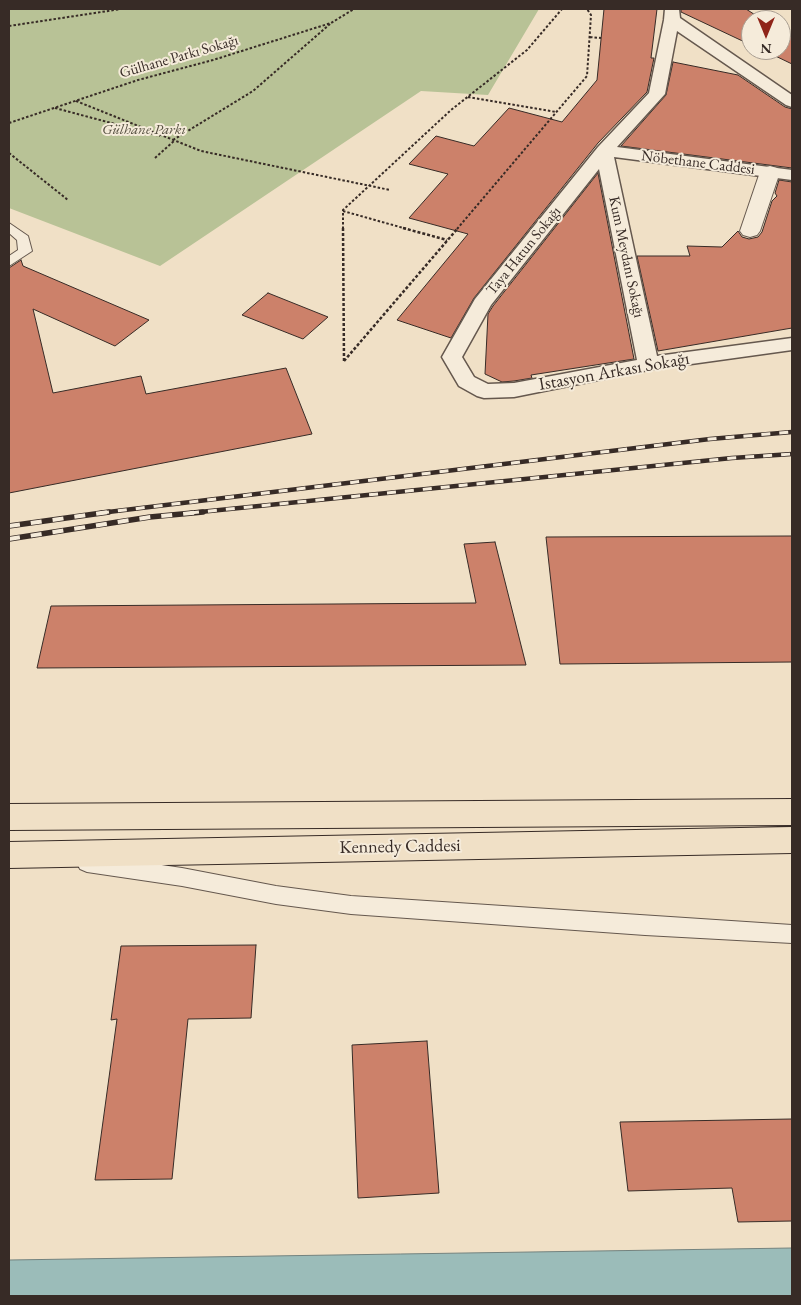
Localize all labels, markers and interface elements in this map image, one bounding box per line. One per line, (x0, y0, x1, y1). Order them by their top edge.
north arrow (741, 10, 791, 60)
street label: Gülhane Parkı Sokağı (118, 31, 240, 83)
text: N (760, 40, 772, 58)
park label: Gülhane Parkı (102, 121, 186, 139)
street label: Nöbethane Caddesi (640, 147, 756, 179)
street label: Kum Meydanı Sokağı (604, 195, 648, 319)
street label: Taya Hatun Sokağı (483, 203, 565, 299)
street label: Istasyon Arkası Sokağı (537, 348, 691, 396)
street label: Kennedy Caddesi (339, 835, 461, 859)

